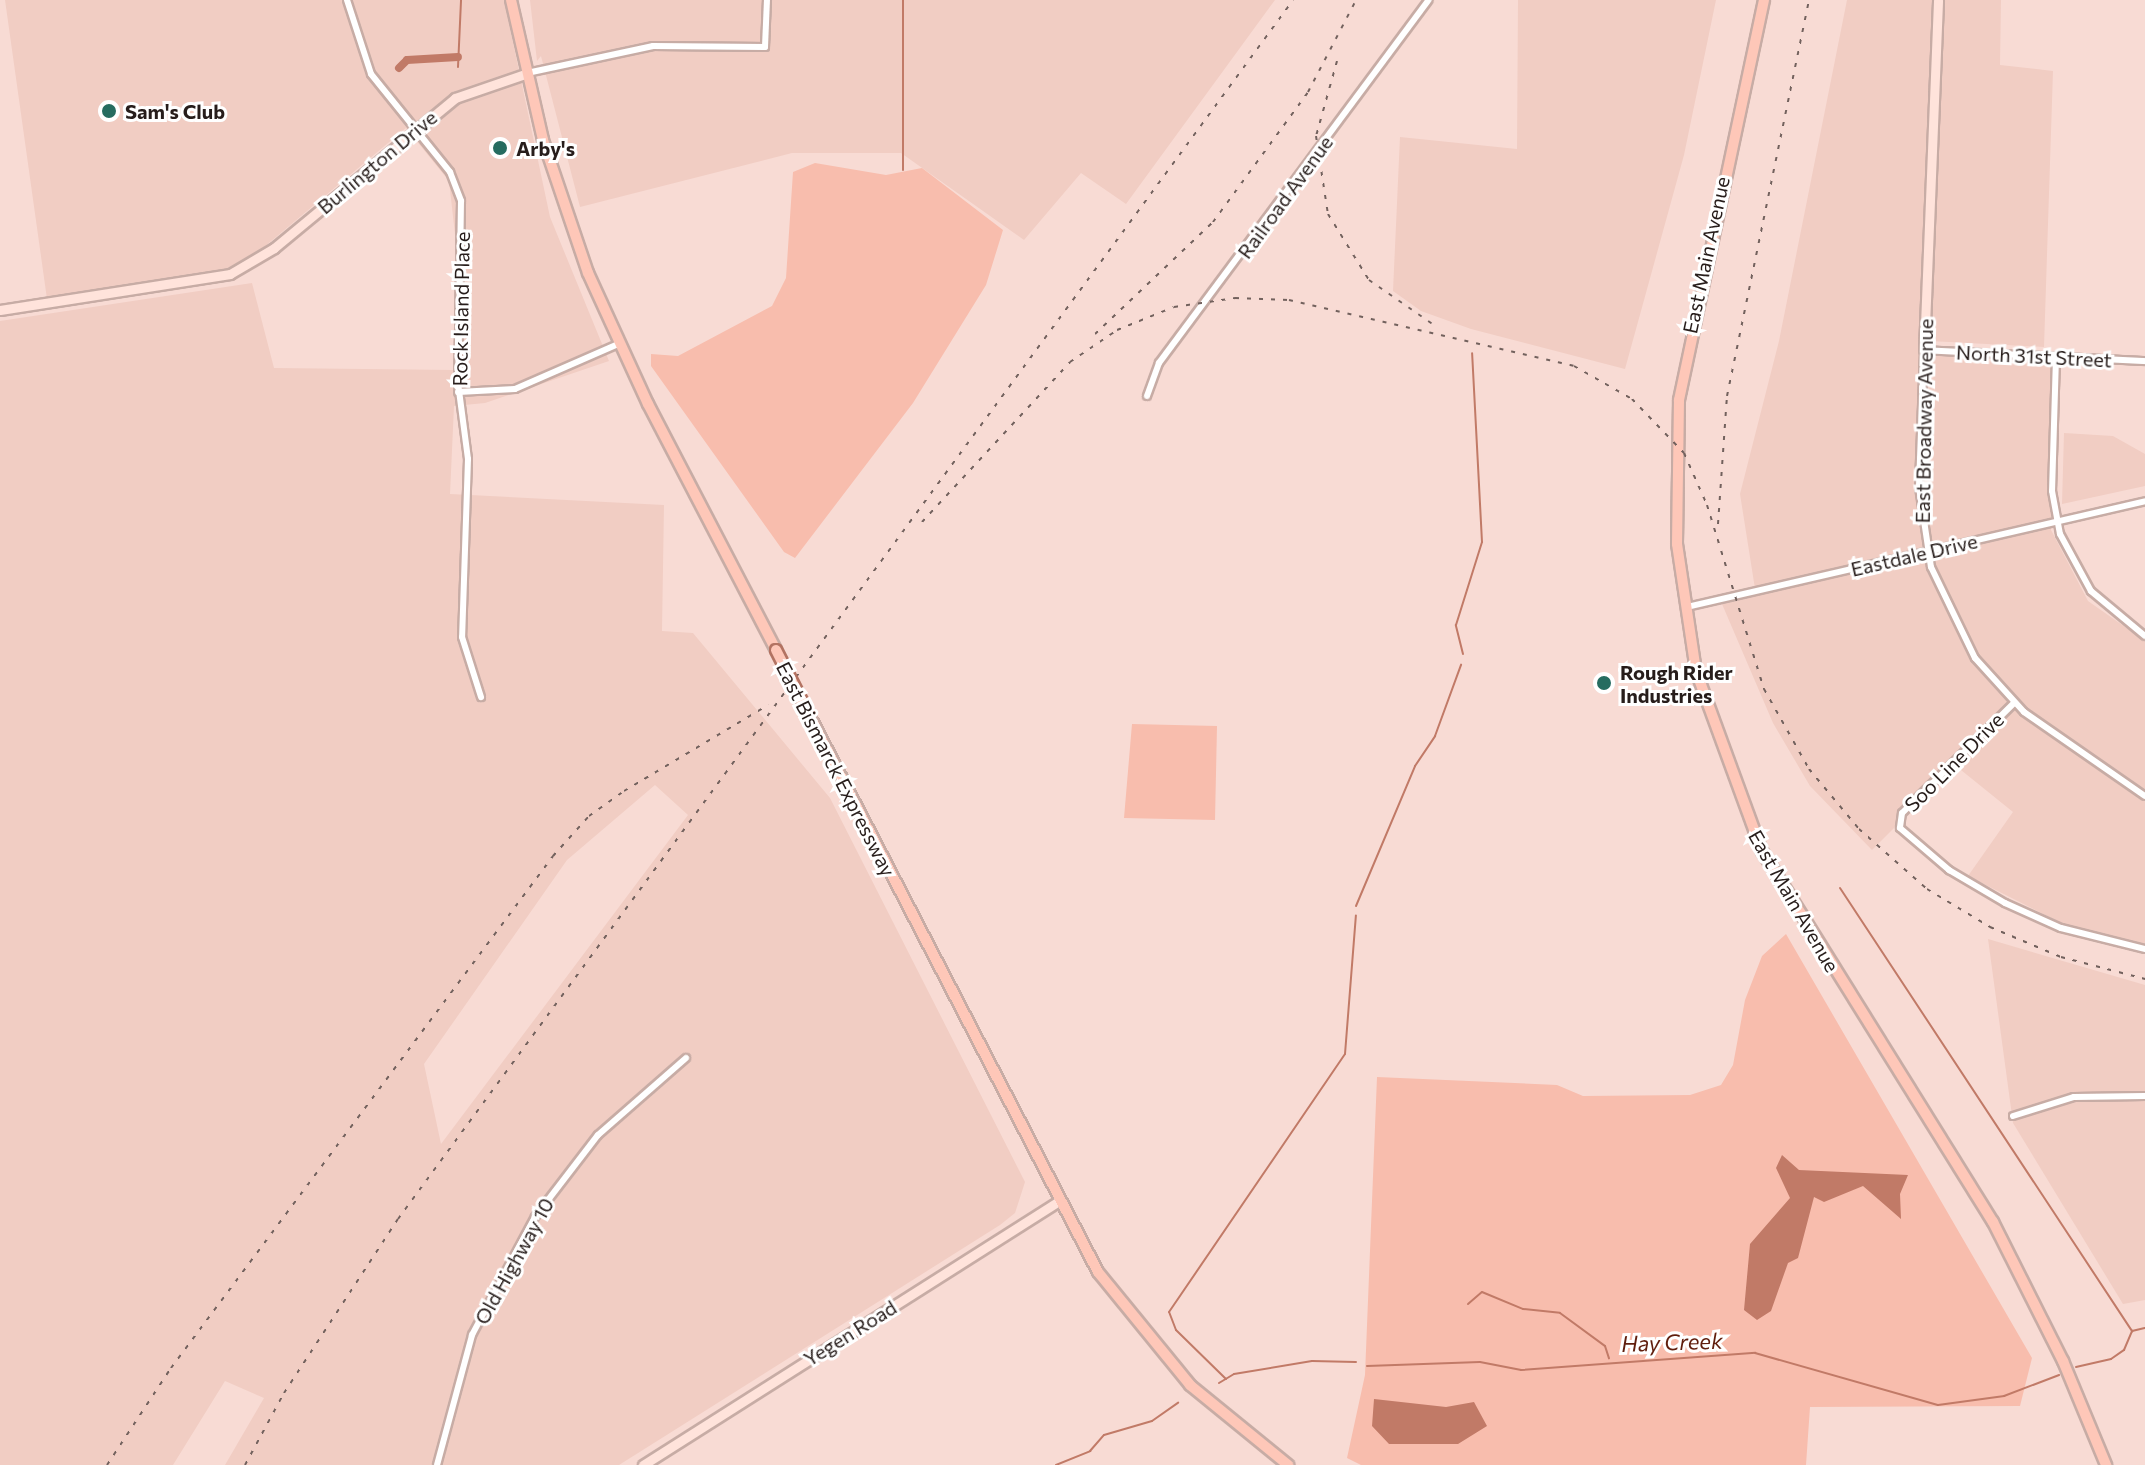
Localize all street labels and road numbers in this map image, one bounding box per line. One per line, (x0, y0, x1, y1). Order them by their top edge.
street label: Burlington Drive (313, 105, 441, 219)
street label: Railroad Avenue (1232, 131, 1338, 263)
street label: East Main Avenue (1678, 174, 1734, 336)
street label: Rock Island Place (448, 231, 474, 387)
street label: East Broadway Avenue (1910, 318, 1938, 524)
street label: North 31st Street (1955, 340, 2113, 372)
street label: Eastdale Drive (1848, 529, 1980, 581)
street label: East Bismarck Expressway (771, 658, 901, 880)
street label: Soo Line Drive (1899, 707, 2009, 817)
street label: East Main Avenue (1744, 826, 1844, 976)
street label: Old Highway 10 (469, 1194, 559, 1328)
street label: Yegen Road (799, 1295, 901, 1371)

